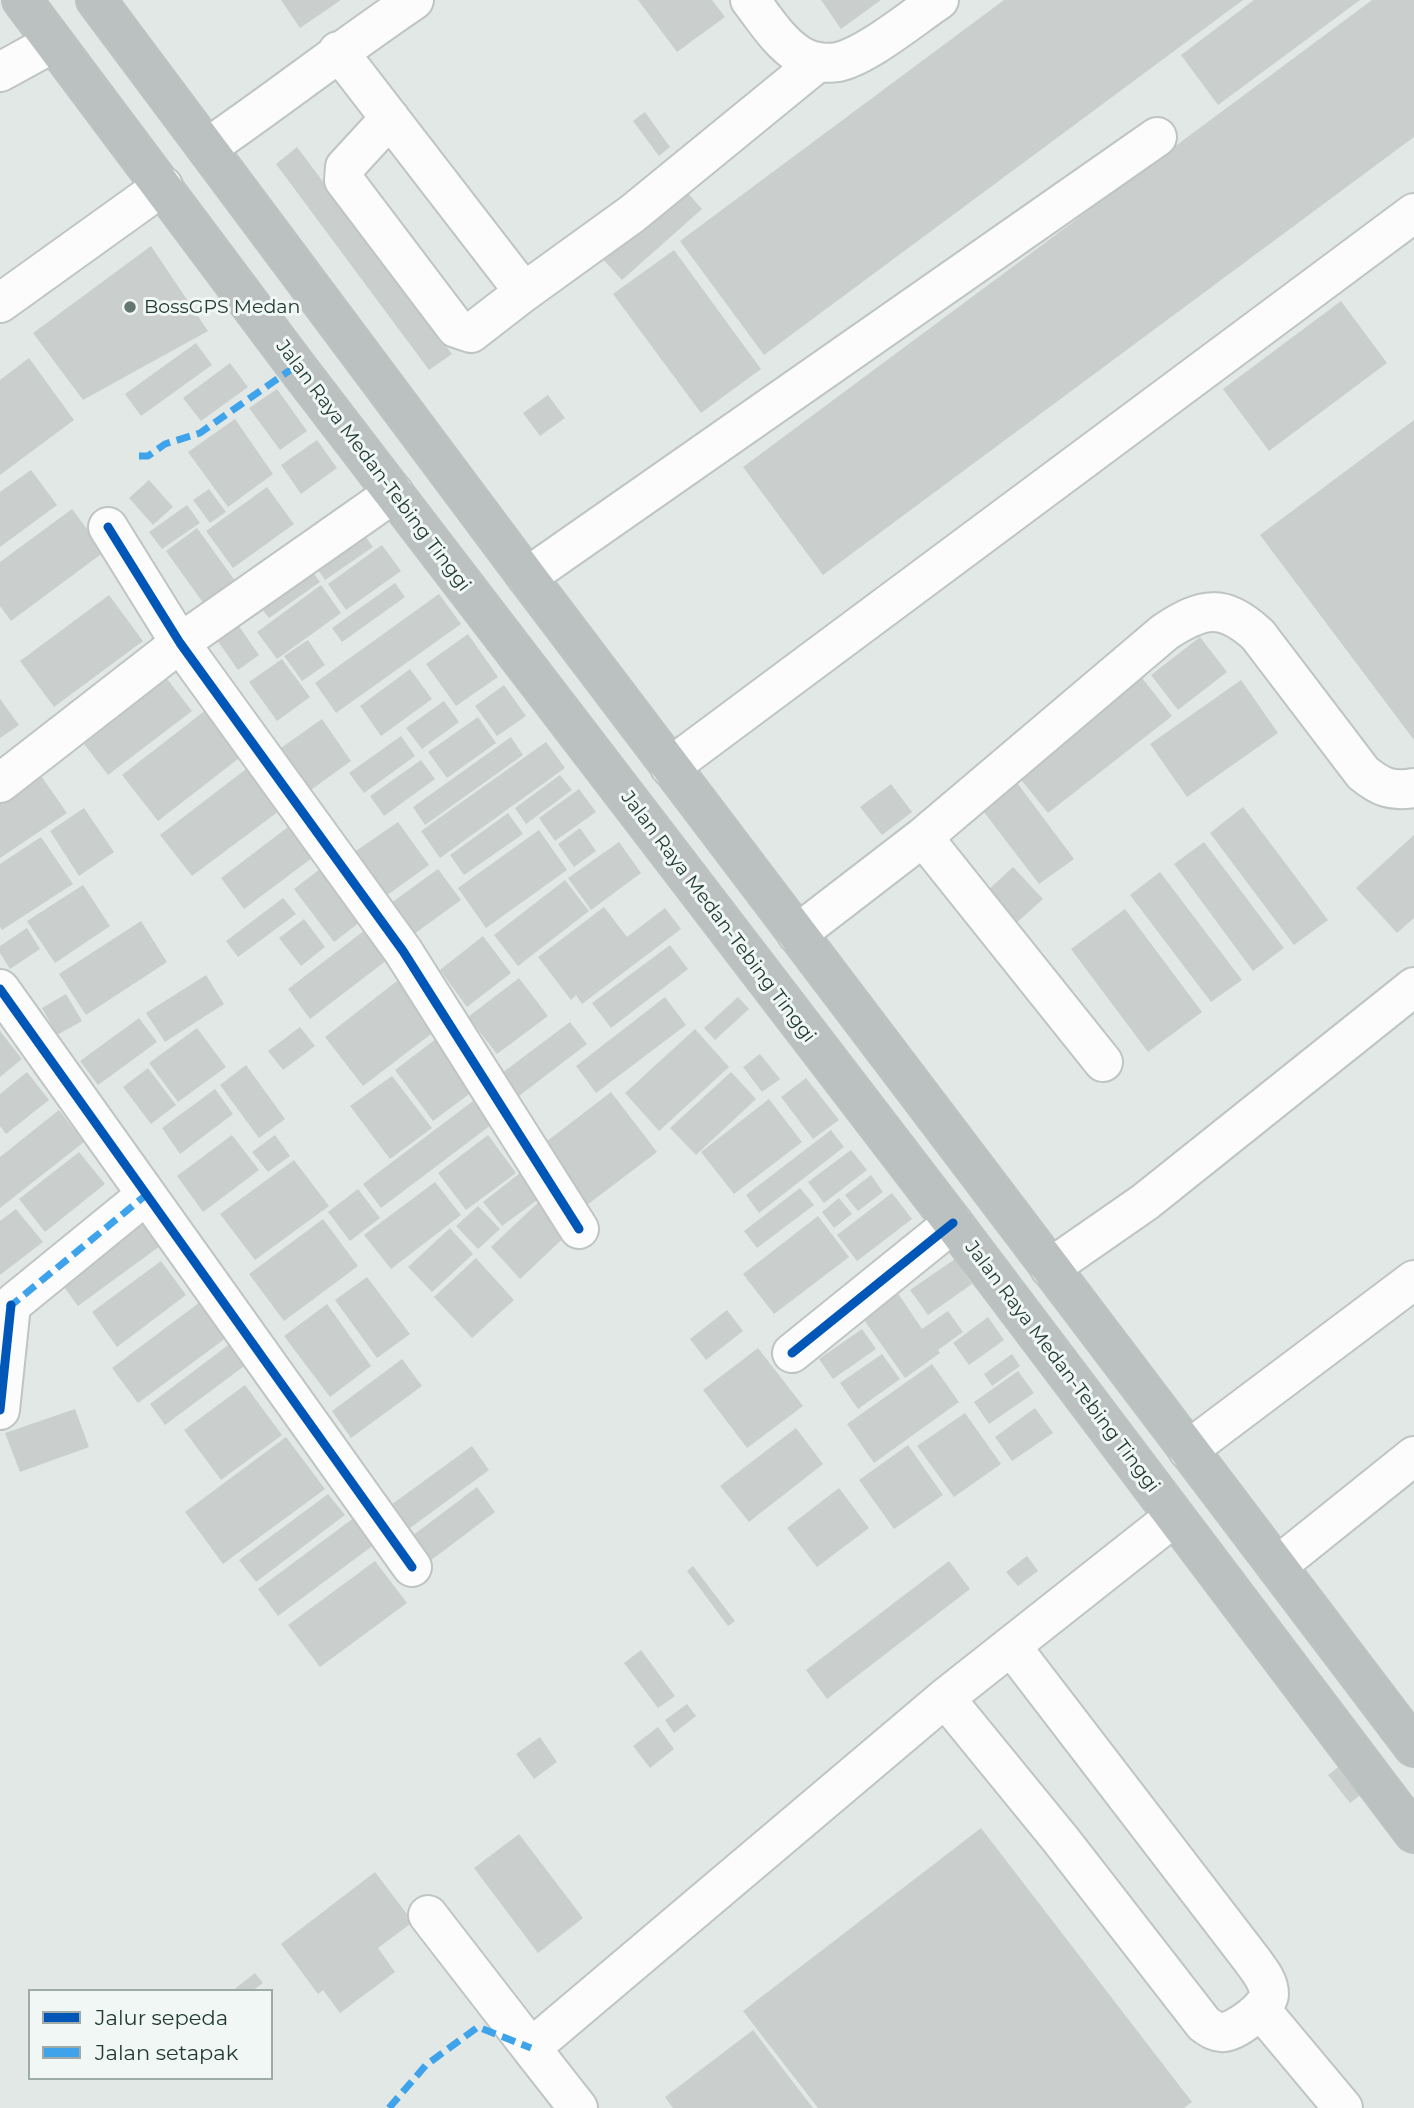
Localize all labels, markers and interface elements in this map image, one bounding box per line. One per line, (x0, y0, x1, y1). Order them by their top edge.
place label: BossGPS Medan (144, 296, 300, 318)
marker: BossGPS Medan (122, 299, 138, 315)
street label: Jalan Raya Medan-Tebing Tinggi (271, 336, 475, 596)
street label: Jalan Raya Medan-Tebing Tinggi (616, 787, 820, 1047)
street label: Jalan Raya Medan-Tebing Tinggi (960, 1237, 1164, 1497)
legend (28, 1989, 273, 2080)
text: Jalur sepeda (95, 2005, 228, 2030)
text: Jalan setapak (95, 2040, 238, 2065)

